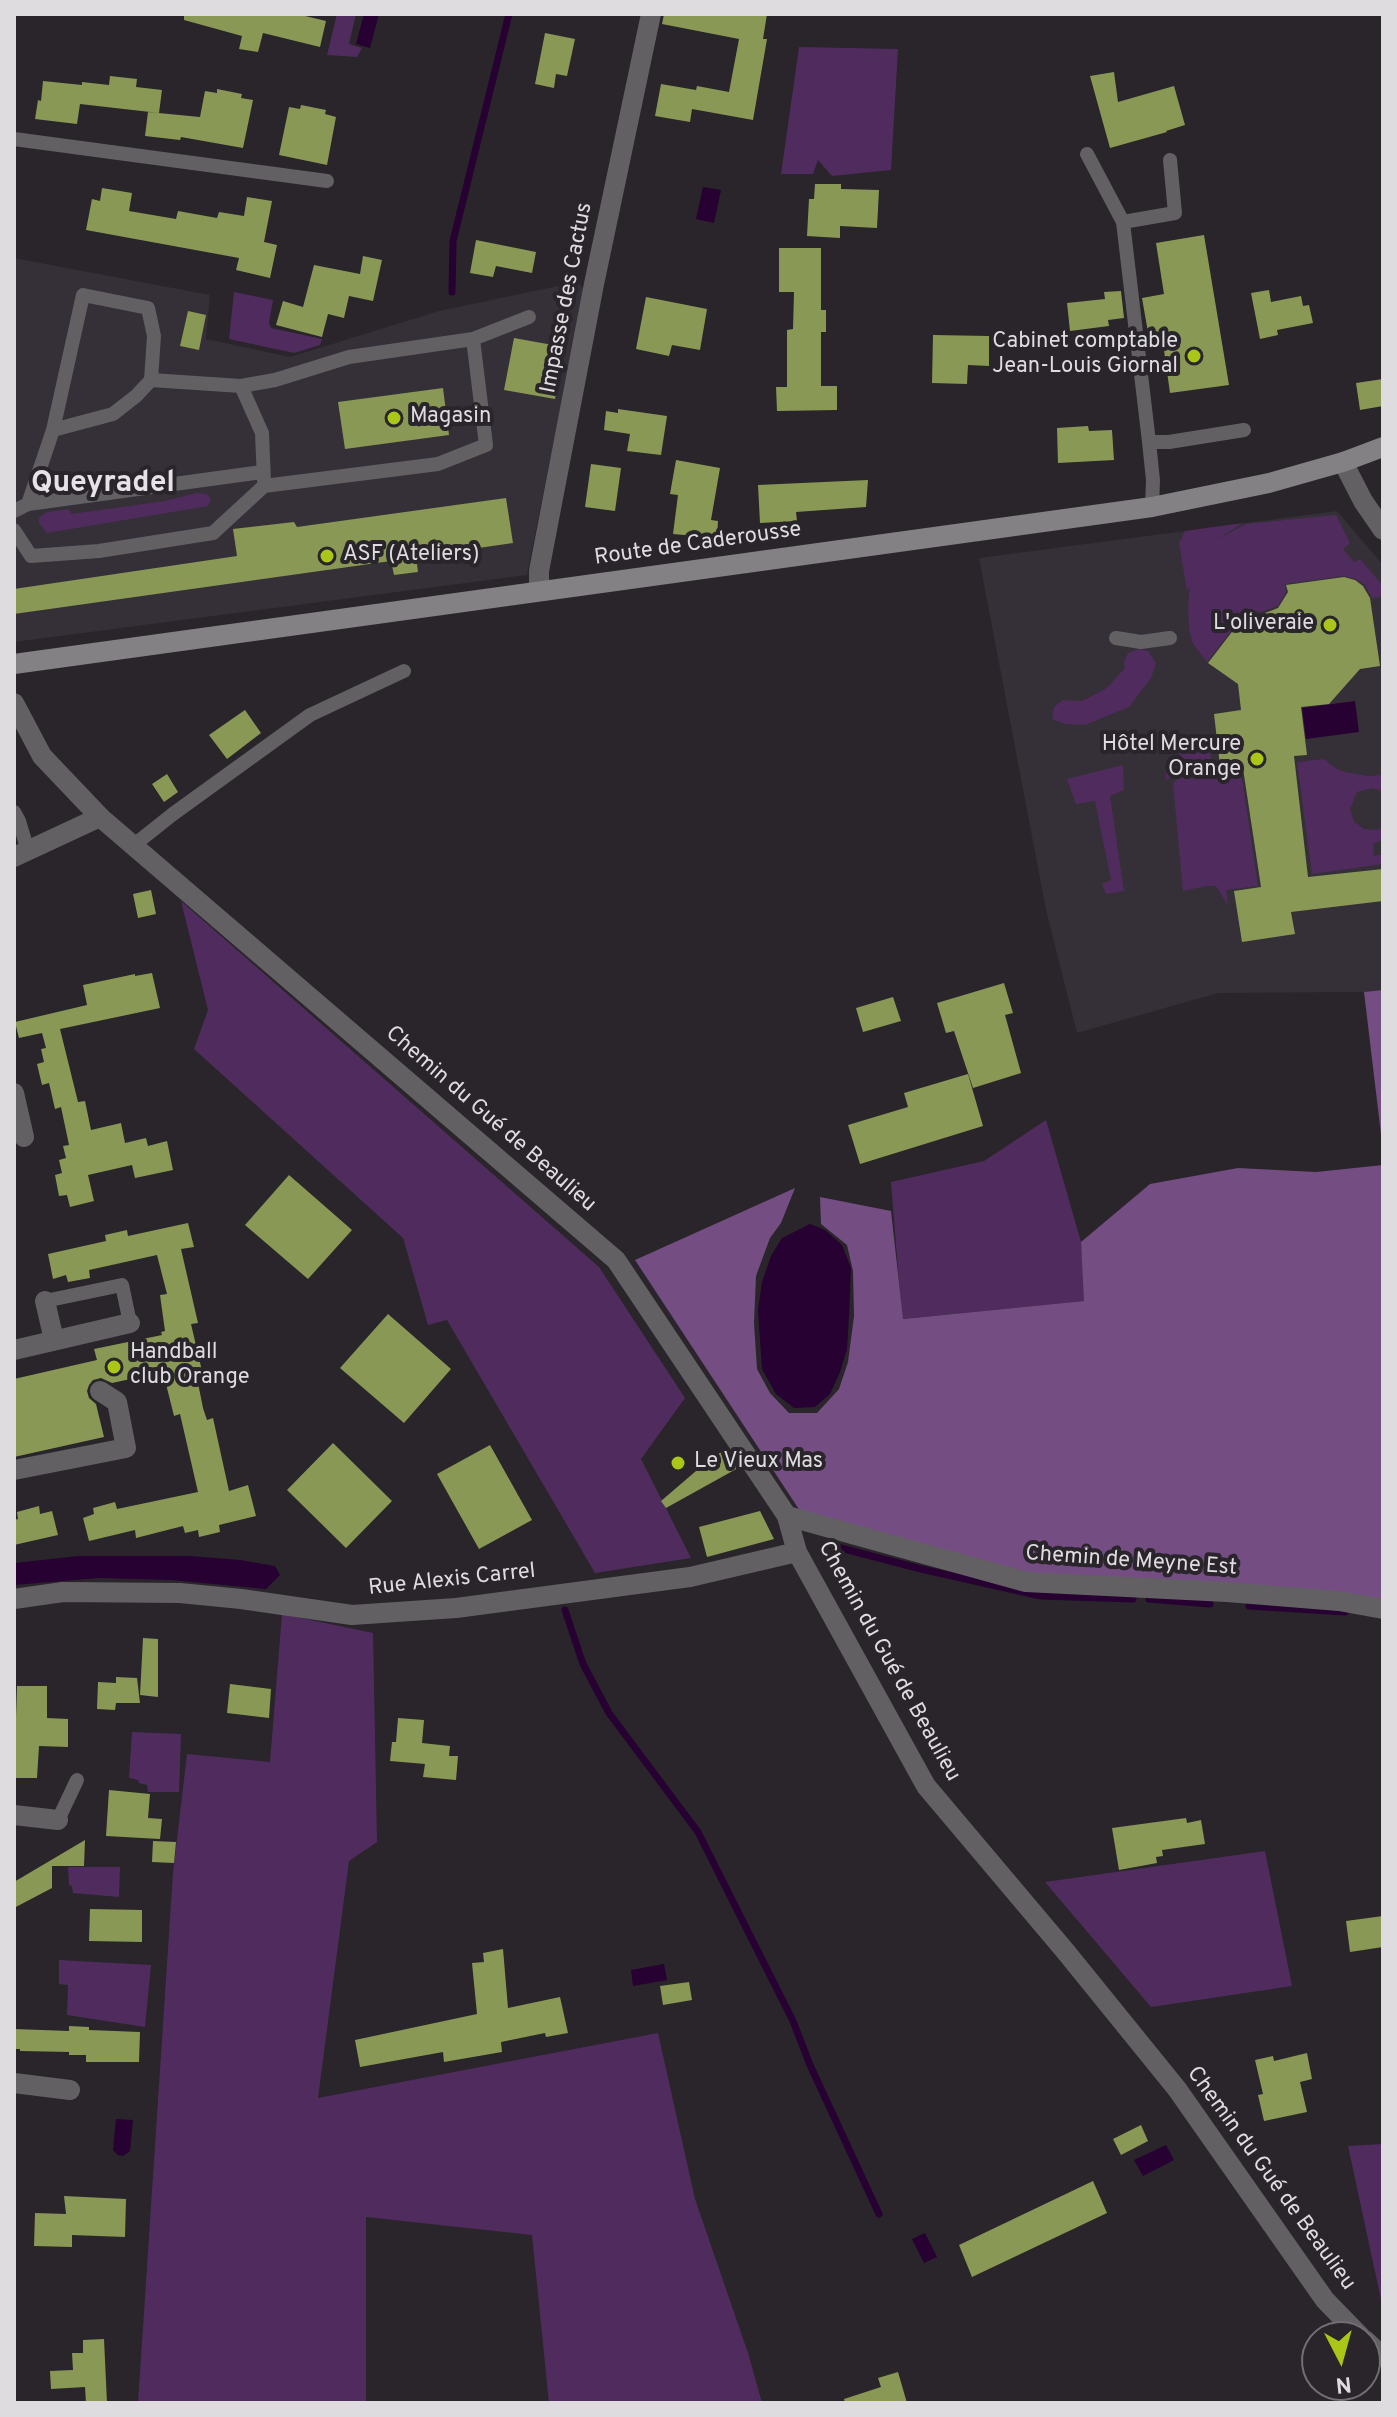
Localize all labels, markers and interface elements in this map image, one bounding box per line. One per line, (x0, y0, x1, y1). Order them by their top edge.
street label: Impasse des Cactus (537, 200, 599, 396)
place label: Cabinet comptable Jean-Louis Giornal (992, 330, 1178, 382)
marker: Cabinet comptable Jean-Louis Giornal (1185, 347, 1203, 365)
place label: Magasin (410, 405, 491, 431)
marker: Magasin (385, 409, 403, 427)
district label: Queyradel (31, 467, 175, 503)
street label: Route de Caderousse (593, 517, 803, 573)
place label: ASF (Ateliers) (343, 543, 480, 569)
marker: ASF (Ateliers) (318, 547, 336, 565)
place label: L'oliveraie (1213, 612, 1314, 638)
marker: L'oliveraie (1321, 616, 1339, 634)
place label: Hôtel Mercure Orange (1102, 733, 1241, 784)
marker: Hôtel Mercure Orange (1248, 750, 1266, 768)
street label: Chemin du Gué de Beaulieu (379, 1021, 601, 1219)
place label: Handball club Orange (130, 1341, 250, 1392)
marker: Handball club Orange (105, 1358, 123, 1376)
place label: Le Vieux Mas (694, 1450, 823, 1476)
marker: Le Vieux Mas (669, 1454, 687, 1472)
street label: Chemin du Gué de Beaulieu (811, 1537, 965, 1787)
street label: Chemin de Meyne Est (1024, 1541, 1238, 1583)
street label: Rue Alexis Carrel (367, 1559, 537, 1603)
street label: Chemin du Gué de Beaulieu (1180, 2062, 1360, 2296)
north arrow (1301, 2321, 1381, 2401)
text: N (1334, 2369, 1353, 2398)

